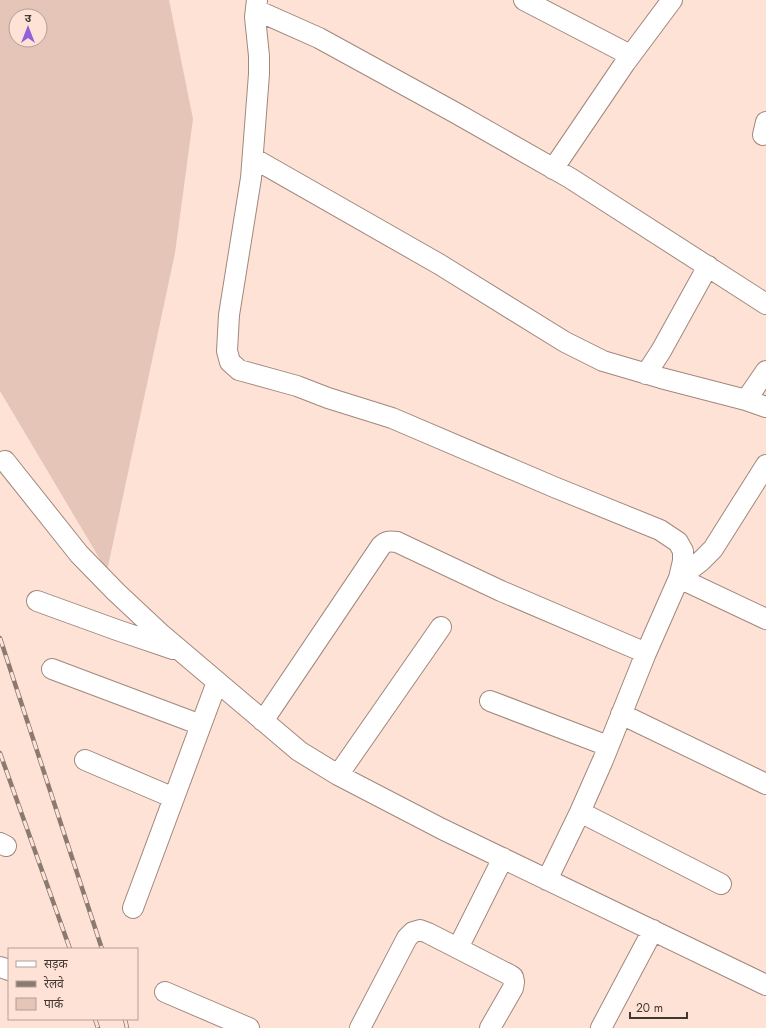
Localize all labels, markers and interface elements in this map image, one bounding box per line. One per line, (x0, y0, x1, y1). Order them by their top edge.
north arrow (8, 8, 48, 48)
text: उ (25, 10, 32, 26)
legend (8, 948, 138, 1020)
text: सड़क (44, 955, 69, 973)
text: रेलवे (44, 975, 64, 993)
scale bar (630, 994, 687, 1020)
text: पार्क (44, 995, 64, 1013)
text: 20 m (636, 999, 663, 1017)

